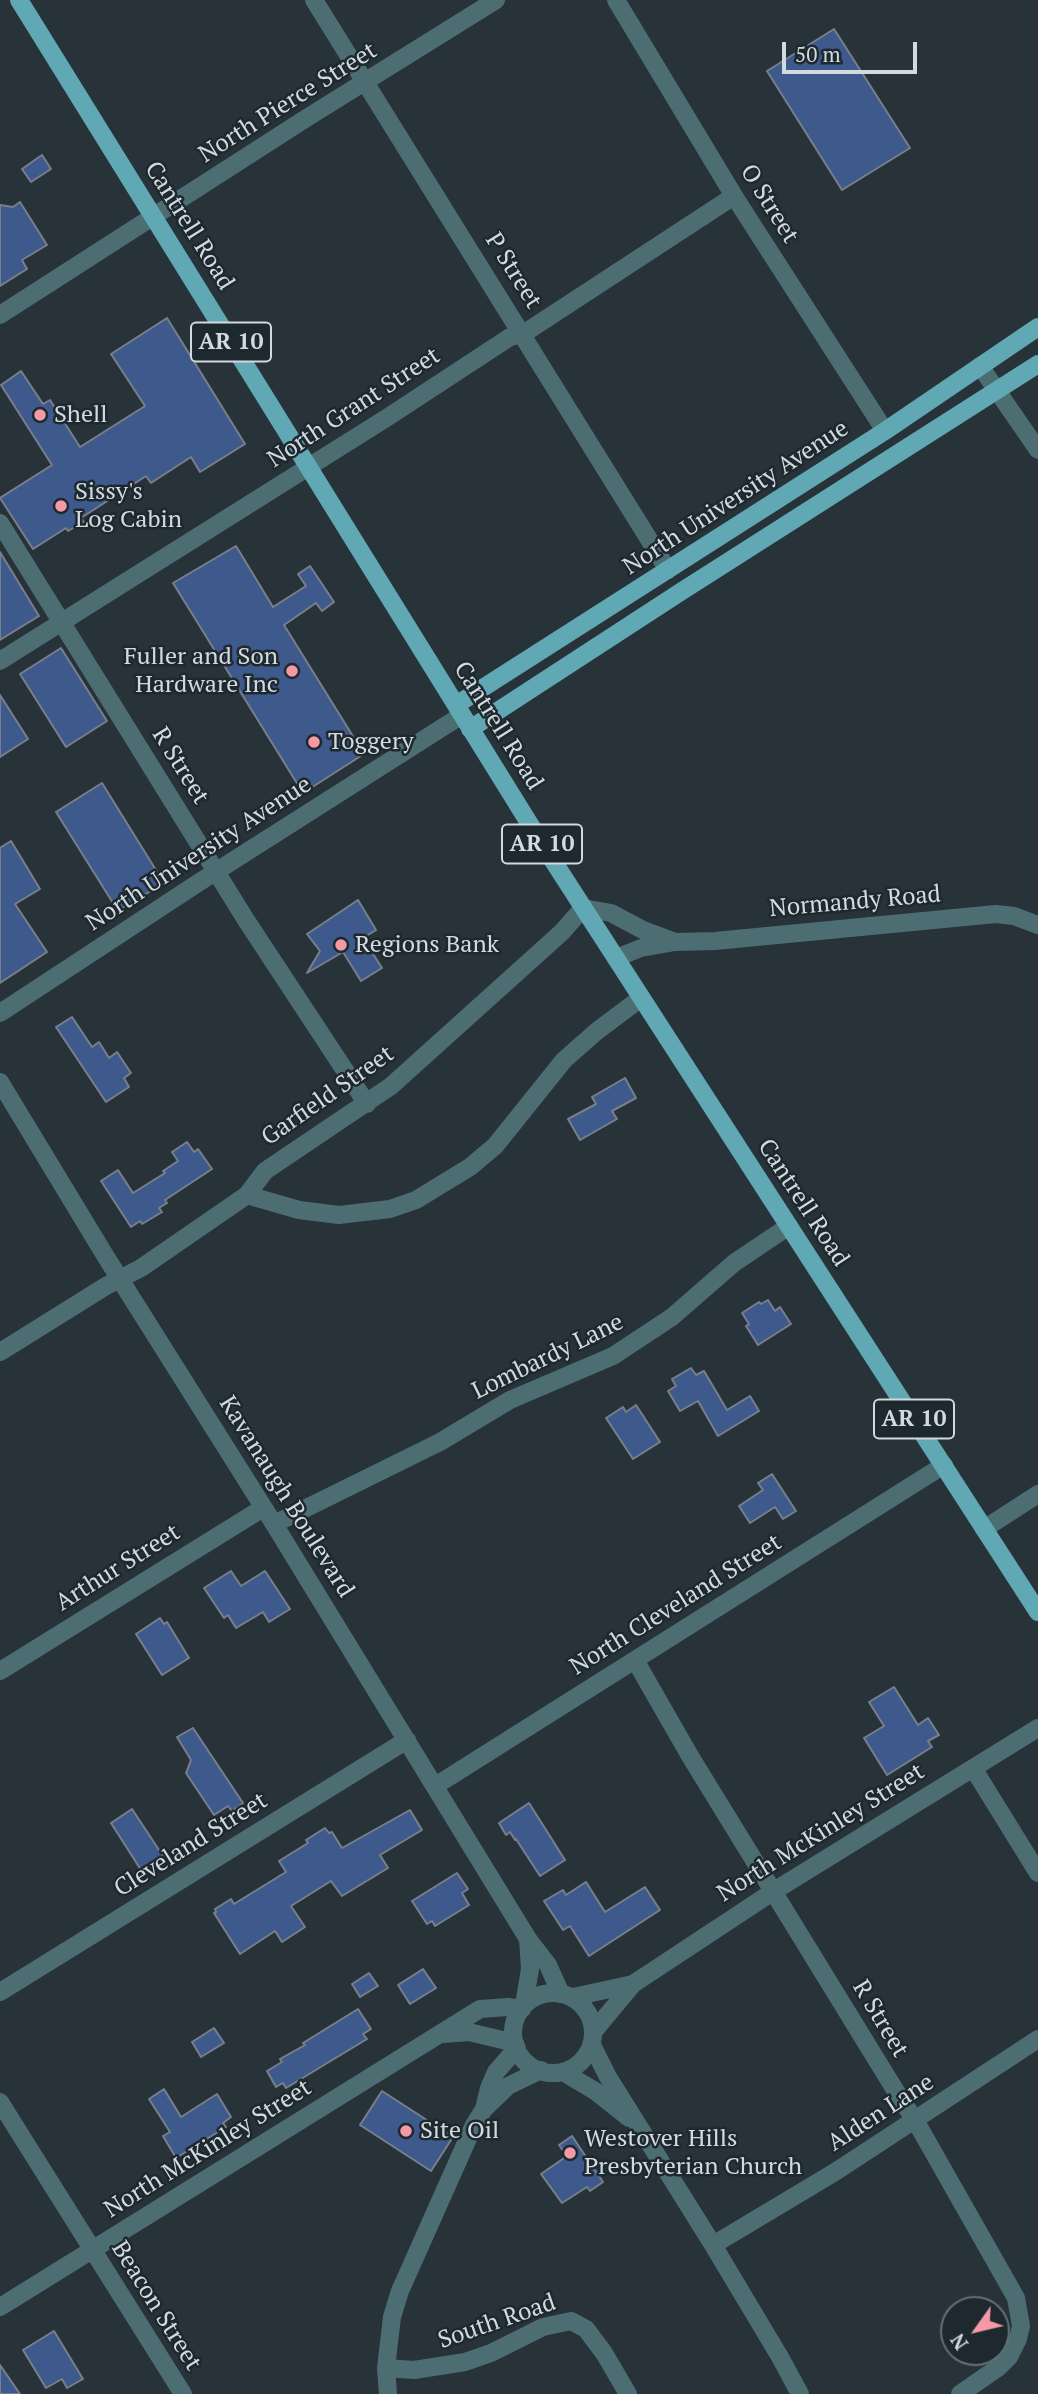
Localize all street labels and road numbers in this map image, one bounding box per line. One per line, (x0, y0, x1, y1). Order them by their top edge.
street label: North Pierce Street (194, 37, 382, 169)
street label: Cantrell Road (138, 157, 240, 295)
street label: O Street (734, 159, 804, 249)
street label: P Street (478, 228, 548, 314)
road number: AR 10 (191, 322, 271, 362)
street label: North Grant Street (262, 342, 446, 474)
street label: North University Avenue (618, 414, 854, 582)
street label: Cantrell Road (447, 657, 549, 795)
street label: R Street (145, 722, 215, 810)
street label: North University Avenue (81, 770, 317, 938)
road number: AR 10 (502, 824, 582, 864)
street label: Normandy Road (768, 880, 942, 924)
street label: Garfield Street (256, 1040, 400, 1152)
street label: Cantrell Road (751, 1134, 855, 1272)
street label: Lombardy Lane (468, 1308, 628, 1406)
street label: Kavanaugh Boulevard (212, 1391, 360, 1603)
road number: AR 10 (874, 1400, 954, 1438)
street label: Arthur Street (50, 1518, 186, 1618)
street label: North Cleveland Street (565, 1528, 787, 1682)
street label: North McKinley Street (712, 1758, 930, 1908)
street label: Cleveland Street (109, 1786, 273, 1904)
street label: R Street (846, 1975, 914, 2063)
street label: Alden Lane (823, 2068, 939, 2158)
street label: North McKinley Street (99, 2074, 317, 2224)
street label: Beacon Street (105, 2236, 207, 2376)
street label: South Road (435, 2288, 559, 2356)

